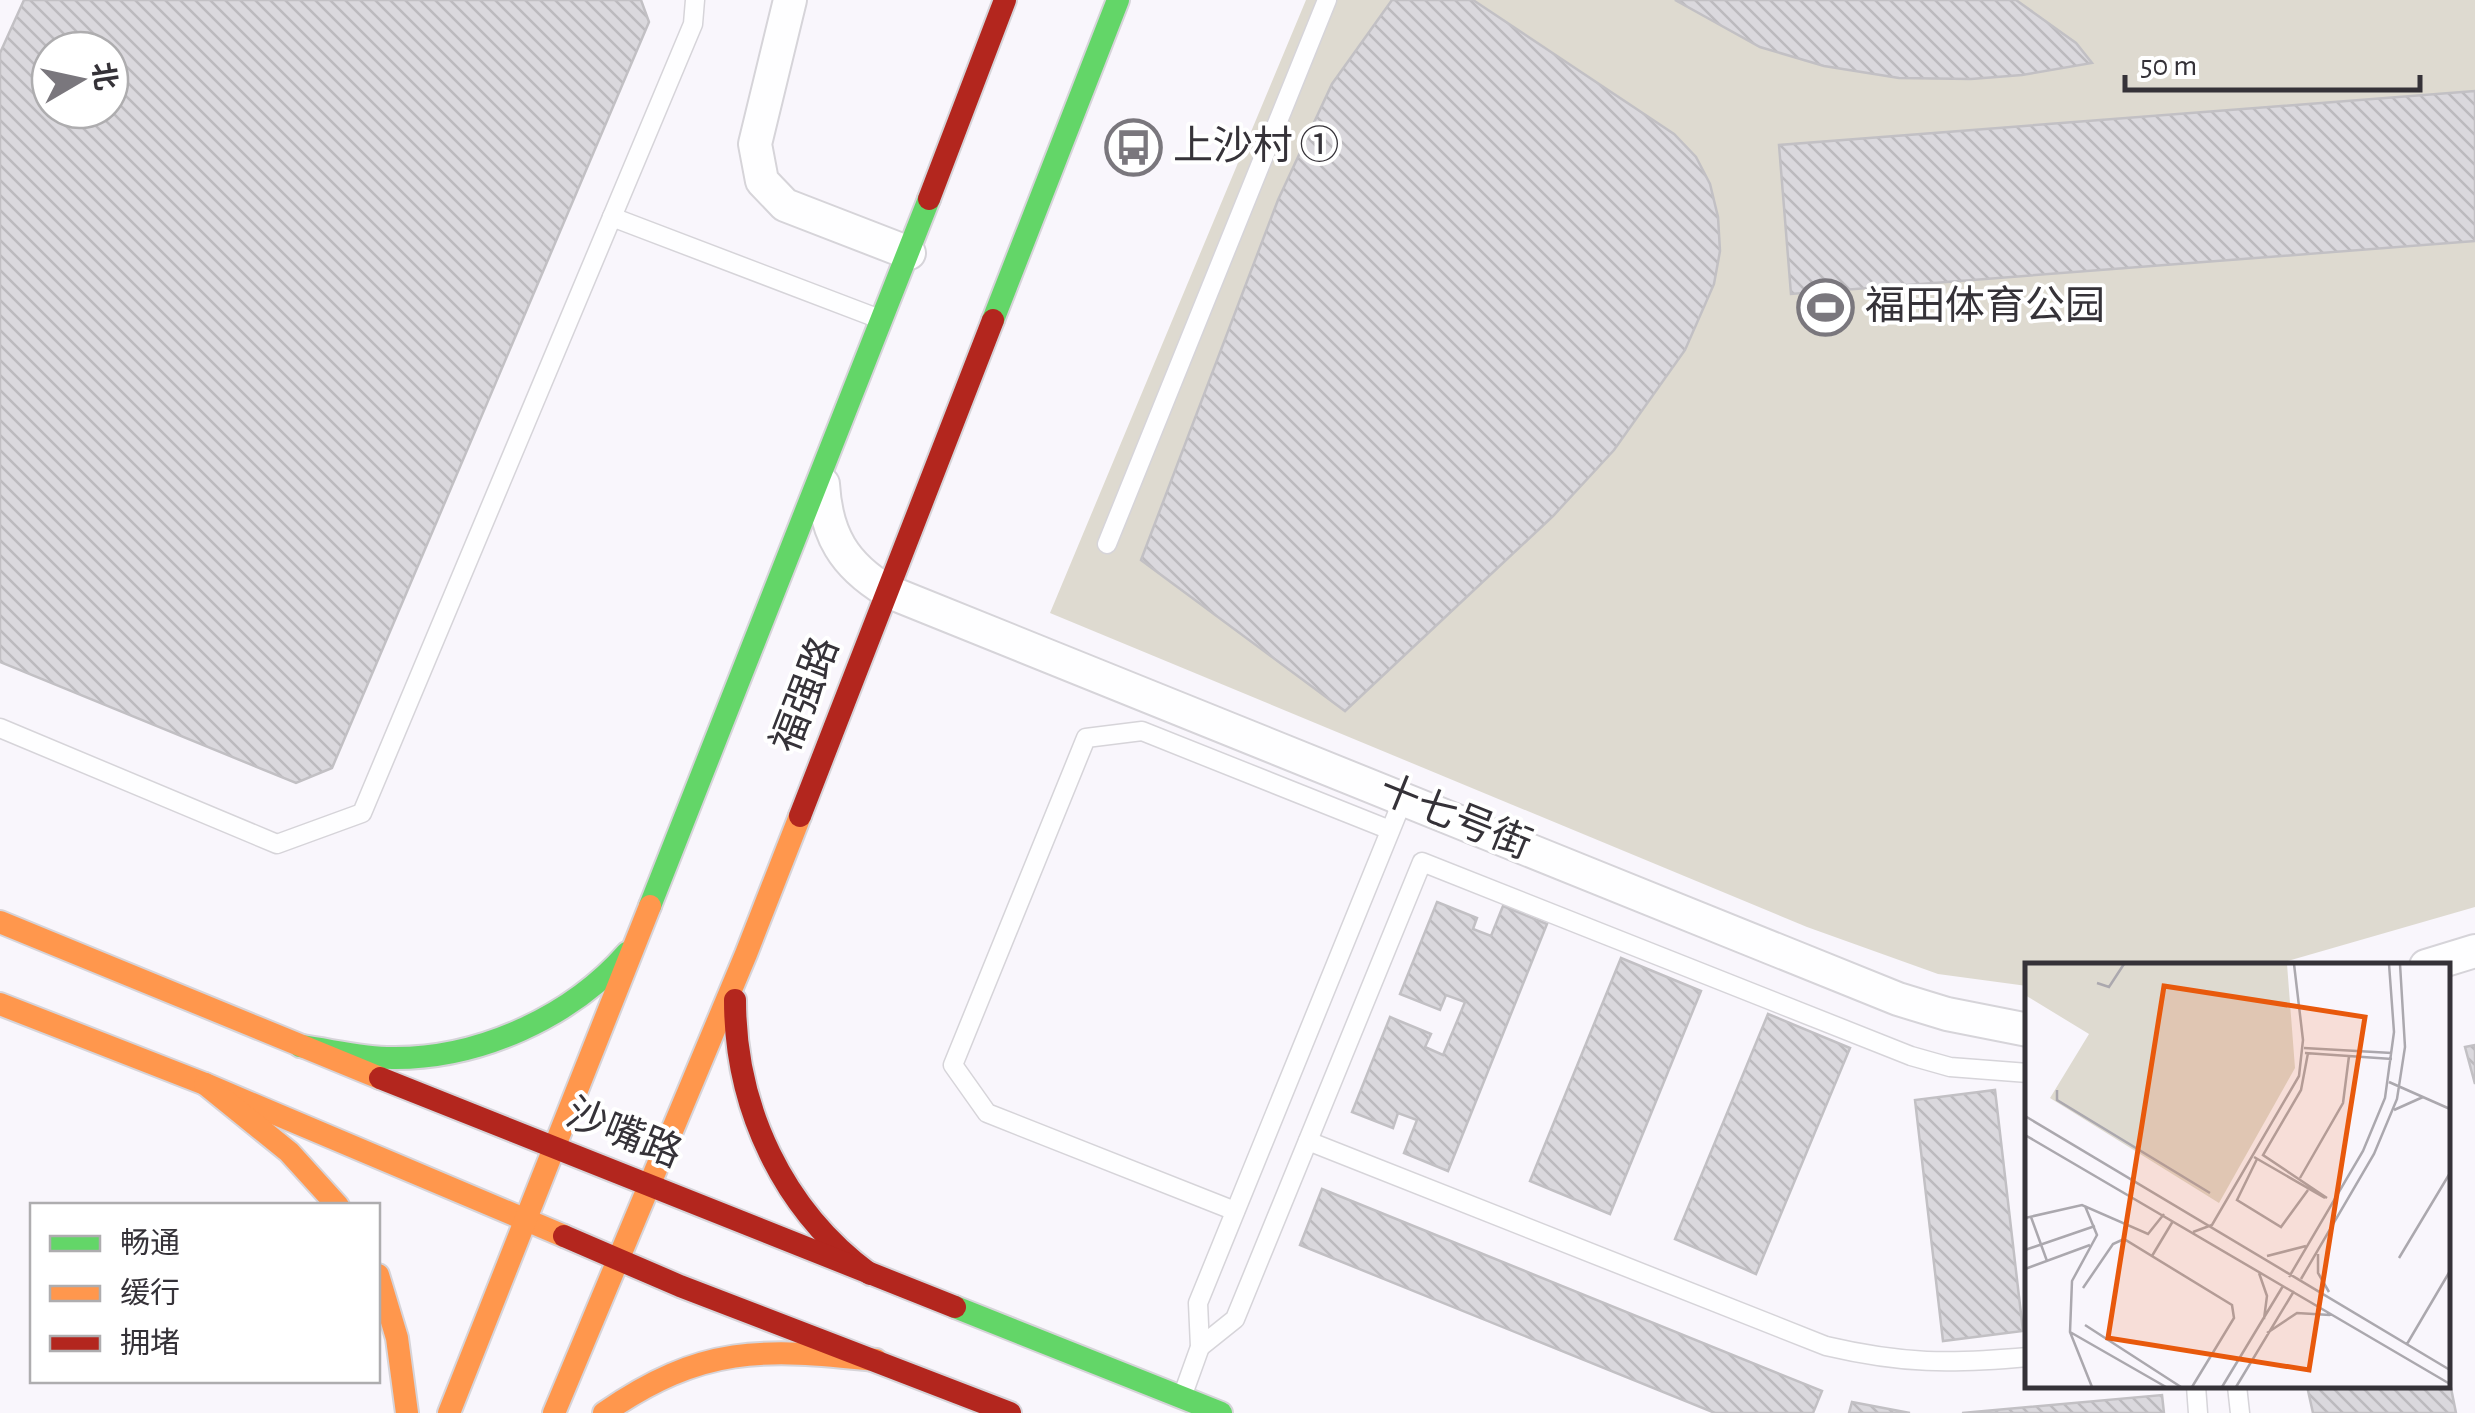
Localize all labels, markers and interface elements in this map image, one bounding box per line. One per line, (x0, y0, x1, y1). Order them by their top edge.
north arrow (30, 30, 130, 130)
scale bar (2125, 30, 2420, 92)
text: 50 m (2140, 51, 2197, 81)
text: 北 (87, 60, 121, 92)
bus stop icon: 上沙村 ① (1104, 117, 1164, 177)
place label: 上沙村 ① (1173, 125, 1340, 167)
sports icon: 福田体育公园 (1796, 277, 1856, 337)
place label: 福田体育公园 (1865, 285, 2105, 327)
street label: 福强路 (764, 631, 846, 758)
street label: 十七号街 (1373, 768, 1537, 867)
inset map (2025, 963, 2450, 1388)
street label: 沙嘴路 (561, 1091, 688, 1175)
legend (30, 1203, 380, 1383)
text: 畅通 (120, 1227, 180, 1259)
text: 缓行 (120, 1277, 180, 1309)
text: 拥堵 (120, 1327, 180, 1359)

